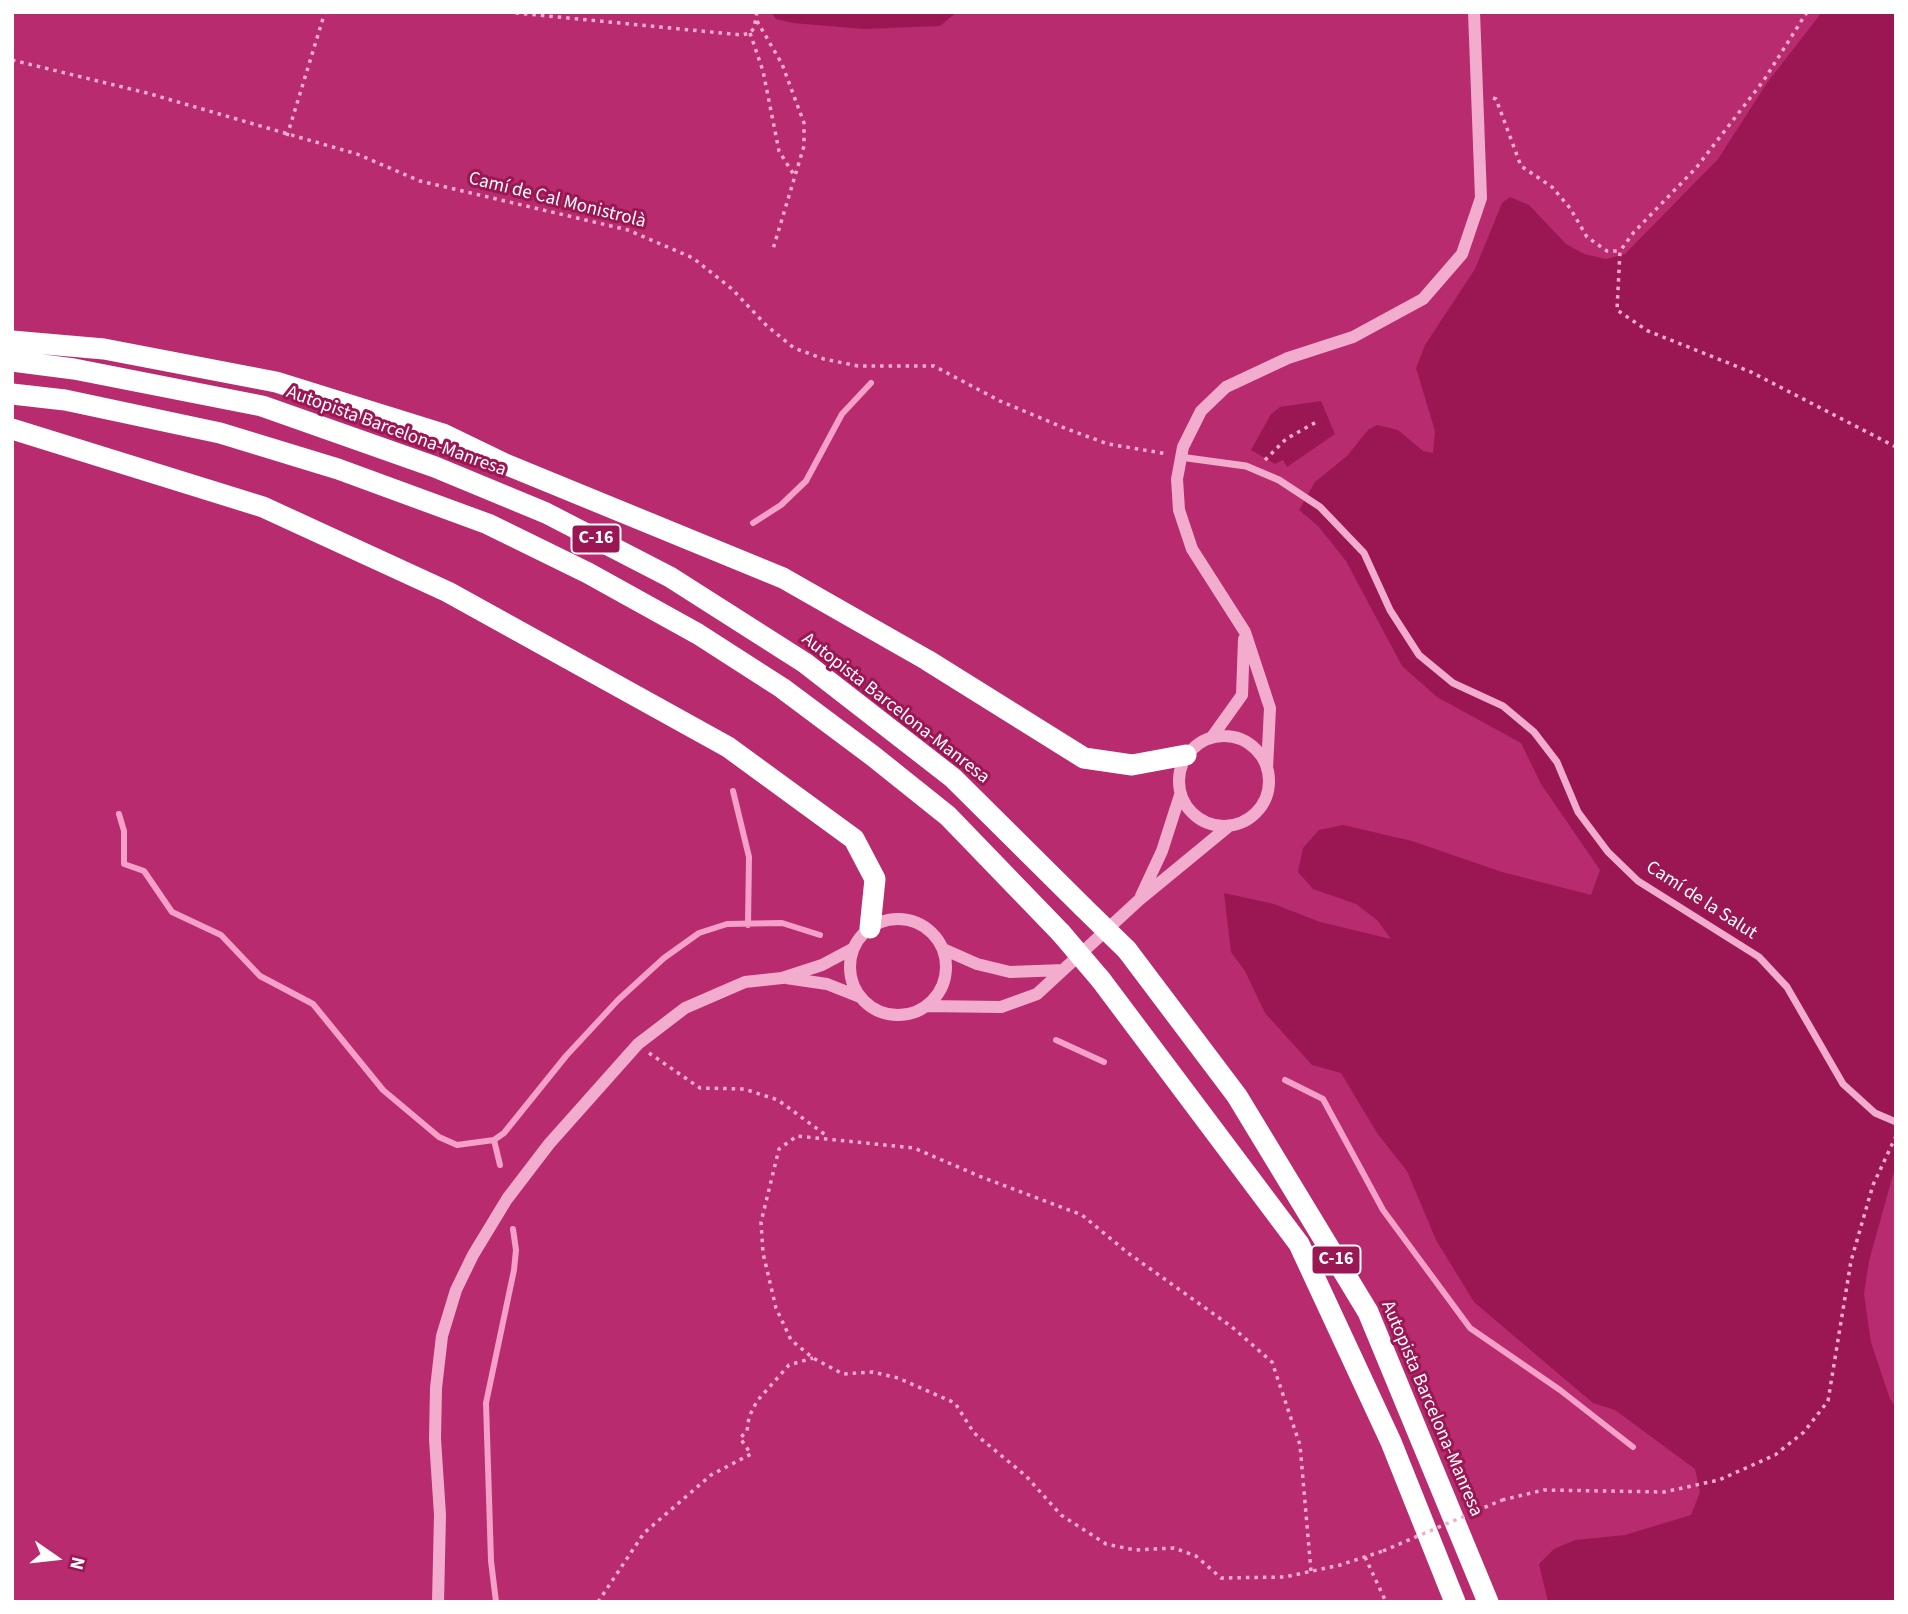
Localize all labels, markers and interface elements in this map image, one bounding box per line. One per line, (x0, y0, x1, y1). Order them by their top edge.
street label: Camí de Cal Monistrolà (466, 168, 648, 234)
street label: Autopista Barcelona-Manresa (283, 382, 509, 482)
road number: C-16 (572, 524, 620, 554)
street label: Autopista Barcelona-Manresa (796, 629, 994, 789)
street label: Camí de la Salut (1641, 857, 1761, 945)
road number: C-16 (1312, 1246, 1360, 1274)
street label: Autopista Barcelona-Manresa (1375, 1298, 1487, 1520)
north arrow (21, 1523, 91, 1593)
text: N (62, 1554, 91, 1573)

